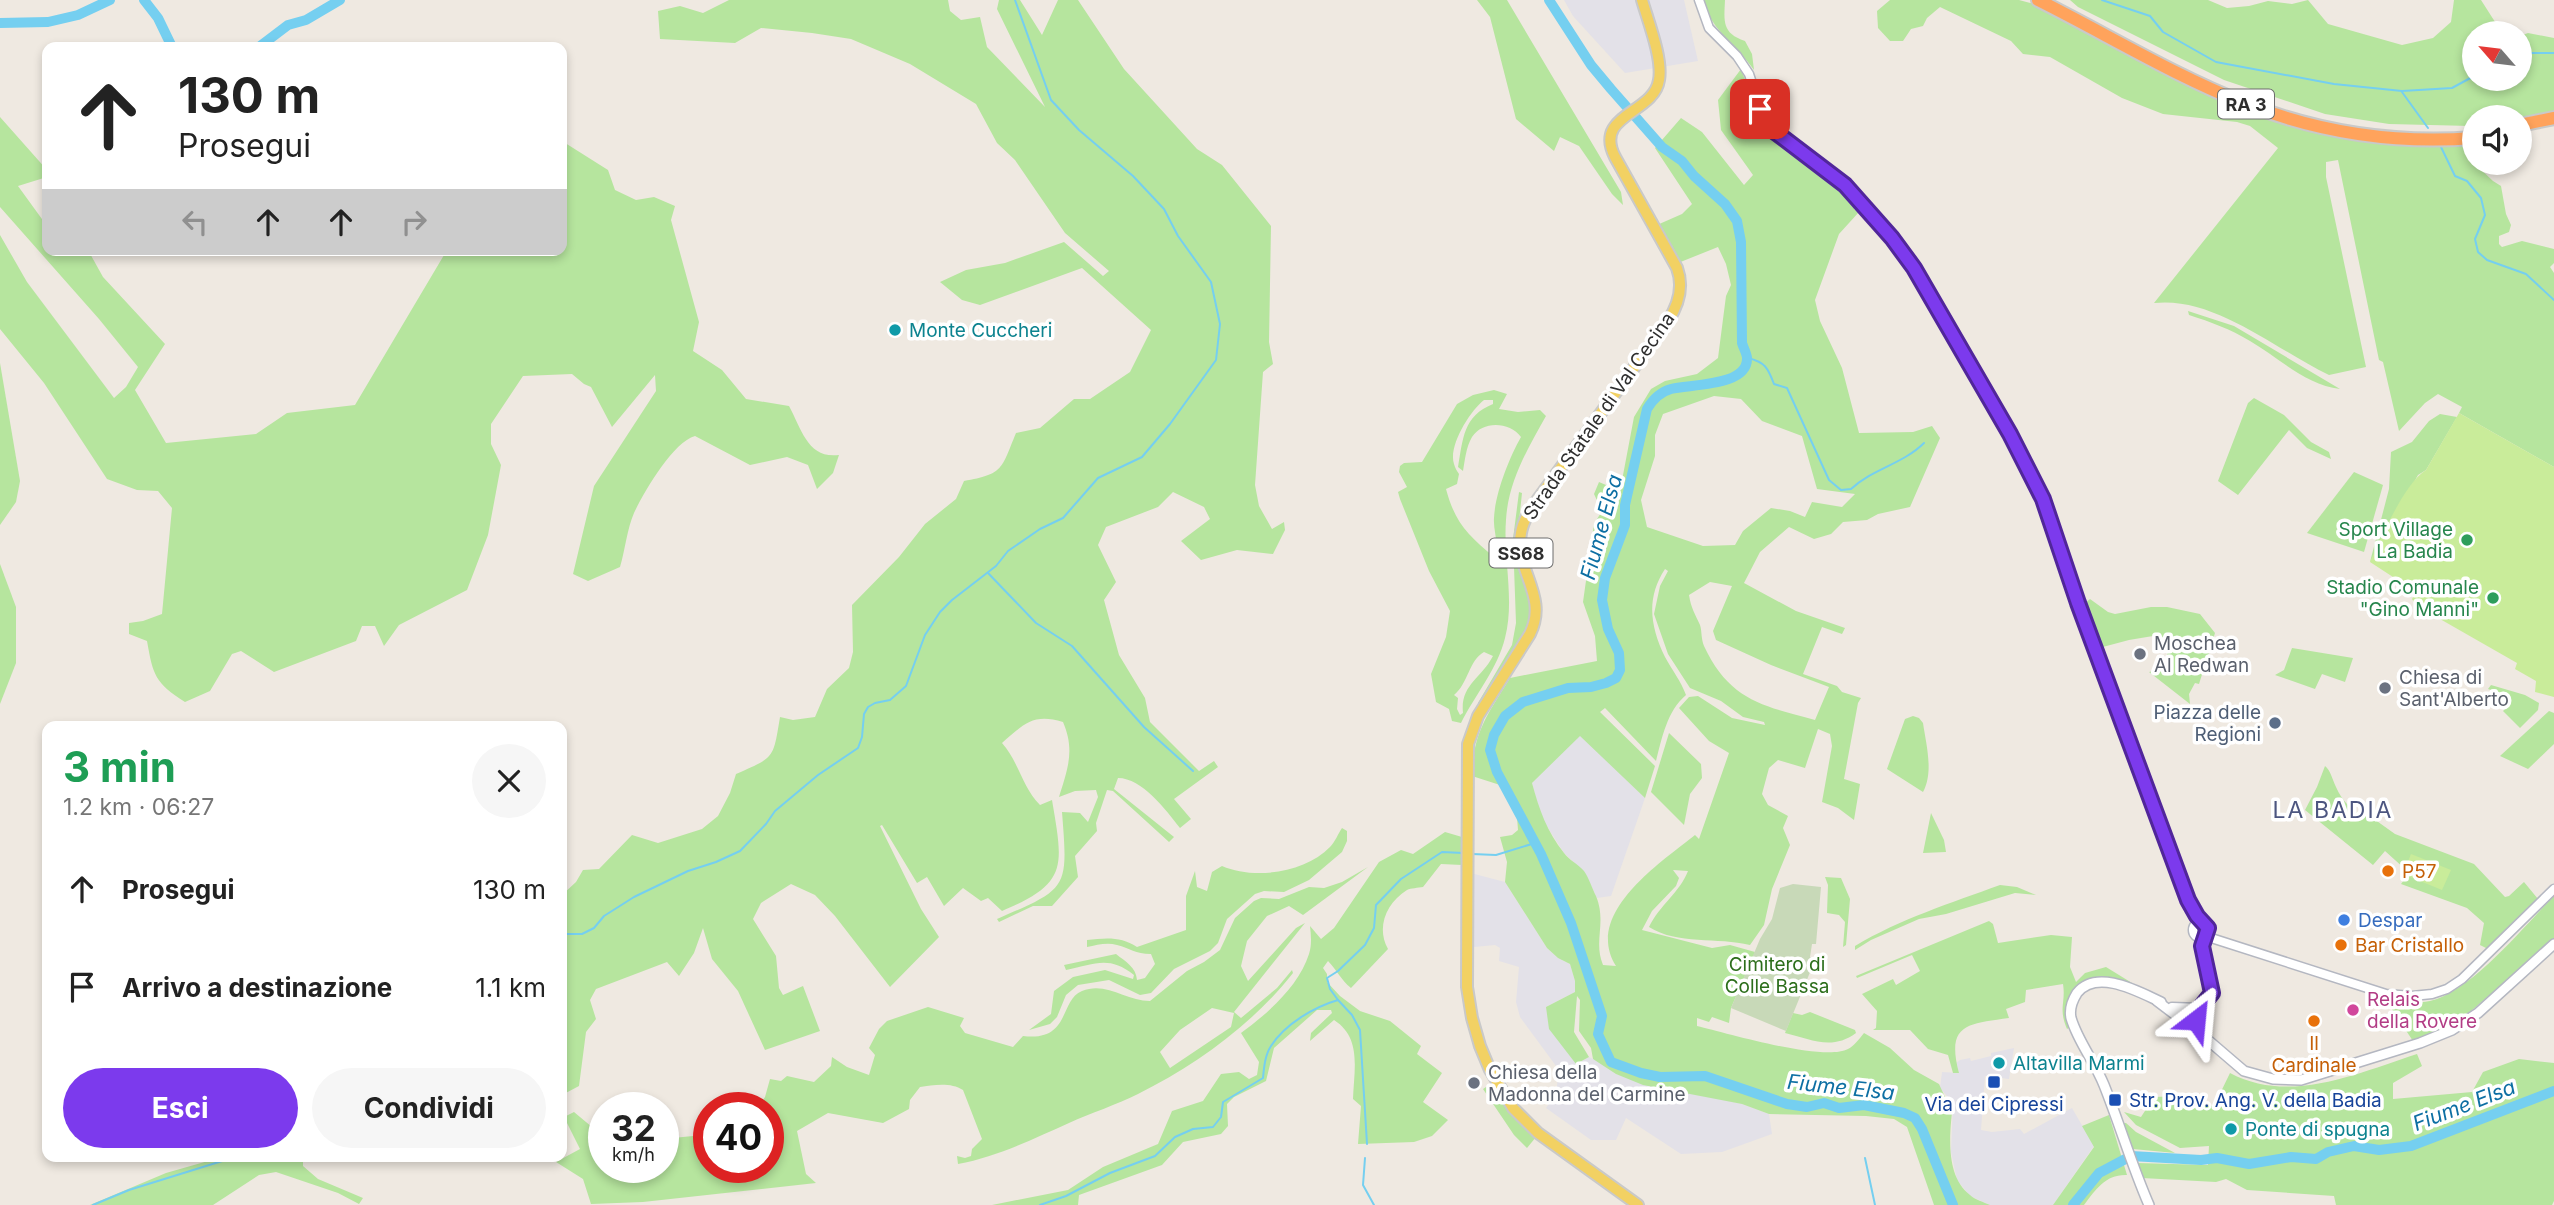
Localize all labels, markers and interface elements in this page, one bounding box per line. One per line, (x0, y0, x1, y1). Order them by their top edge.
north arrow (2462, 21, 2532, 91)
map controls (2462, 21, 2532, 175)
text: 130 m (178, 66, 320, 125)
icon: ahead (63, 70, 154, 161)
pin (1730, 79, 1790, 139)
icon: arrive (1741, 90, 1779, 128)
road number: RA 3 (2218, 90, 2274, 119)
button: sound (2462, 105, 2532, 175)
text: Prosegui (178, 126, 311, 165)
icon: left (176, 203, 214, 241)
icon: ahead (249, 203, 287, 241)
icon: ahead (322, 203, 360, 241)
icon: right (395, 203, 433, 241)
street label: Strada Statale di Val Cecina (1519, 308, 1679, 524)
place label: Monte Cuccheri (909, 319, 1052, 342)
marker: Monte Cuccheri (887, 322, 903, 338)
water label: Fiume Elsa (1575, 472, 1627, 582)
place label: Sport Village La Badia (2338, 518, 2453, 563)
marker: Sport Village La Badia (2459, 532, 2475, 548)
road number: SS68 (1490, 538, 1552, 568)
place label: Stadio Comunale "Gino Manni" (2326, 576, 2479, 621)
marker: Stadio Comunale "Gino Manni" (2485, 590, 2501, 606)
place label: Moschea Al Redwan (2154, 632, 2249, 677)
marker: Moschea Al Redwan (2132, 646, 2148, 662)
place label: Chiesa di Sant'Alberto (2399, 666, 2509, 711)
marker: Chiesa di Sant'Alberto (2377, 680, 2393, 696)
place label: Piazza delle Regioni (2154, 701, 2261, 746)
marker: Piazza delle Regioni (2267, 715, 2283, 731)
text: 3 min (63, 741, 176, 792)
button: close (472, 744, 546, 818)
text: 1.2 km · 06:27 (63, 793, 214, 821)
district label: LA BADIA (2273, 796, 2393, 824)
place label: P57 (2402, 860, 2436, 883)
marker: P57 (2380, 863, 2396, 879)
icon: ahead (63, 870, 101, 908)
text: Prosegui (122, 874, 234, 905)
text: 130 m (473, 874, 546, 905)
place label: Despar (2358, 909, 2422, 932)
marker: Despar (2336, 912, 2352, 928)
place label: Bar Cristallo (2355, 934, 2464, 957)
marker: Bar Cristallo (2333, 937, 2349, 953)
park label: Cimitero di Colle Bassa (1725, 953, 1829, 998)
icon: arrive (63, 968, 101, 1006)
text: Arrivo a destinazione (122, 972, 392, 1003)
text: 1.1 km (475, 972, 546, 1003)
position arrow (2159, 983, 2233, 1057)
place label: Relais della Rovere (2367, 988, 2477, 1033)
marker: Relais della Rovere (2345, 1002, 2361, 1018)
marker: Il Cardinale (2306, 1013, 2322, 1029)
place label: Il Cardinale (2271, 1032, 2357, 1077)
place label: Altavilla Marmi (2013, 1052, 2145, 1075)
marker: Altavilla Marmi (1991, 1055, 2007, 1071)
place label: Chiesa della Madonna del Carmine (1488, 1061, 1686, 1106)
button: Esci (63, 1068, 298, 1148)
button: Condividi (312, 1068, 546, 1148)
water label: Fiume Elsa (1786, 1069, 1896, 1105)
marker: Via dei Cipressi (1986, 1074, 2002, 1090)
water label: Fiume Elsa (2409, 1074, 2519, 1136)
marker: Chiesa della Madonna del Carmine (1466, 1075, 1482, 1091)
place label: Str. Prov. Ang. V. della Badia (2129, 1089, 2382, 1112)
speed limit sign: 40 (693, 1092, 784, 1183)
marker: Str. Prov. Ang. V. della Badia (2107, 1092, 2123, 1108)
place label: Via dei Cipressi (1924, 1093, 2064, 1116)
text: 32 (611, 1107, 656, 1149)
place label: Ponte di spugna (2245, 1118, 2390, 1141)
marker: Ponte di spugna (2223, 1121, 2239, 1137)
text: km/h (612, 1144, 655, 1165)

